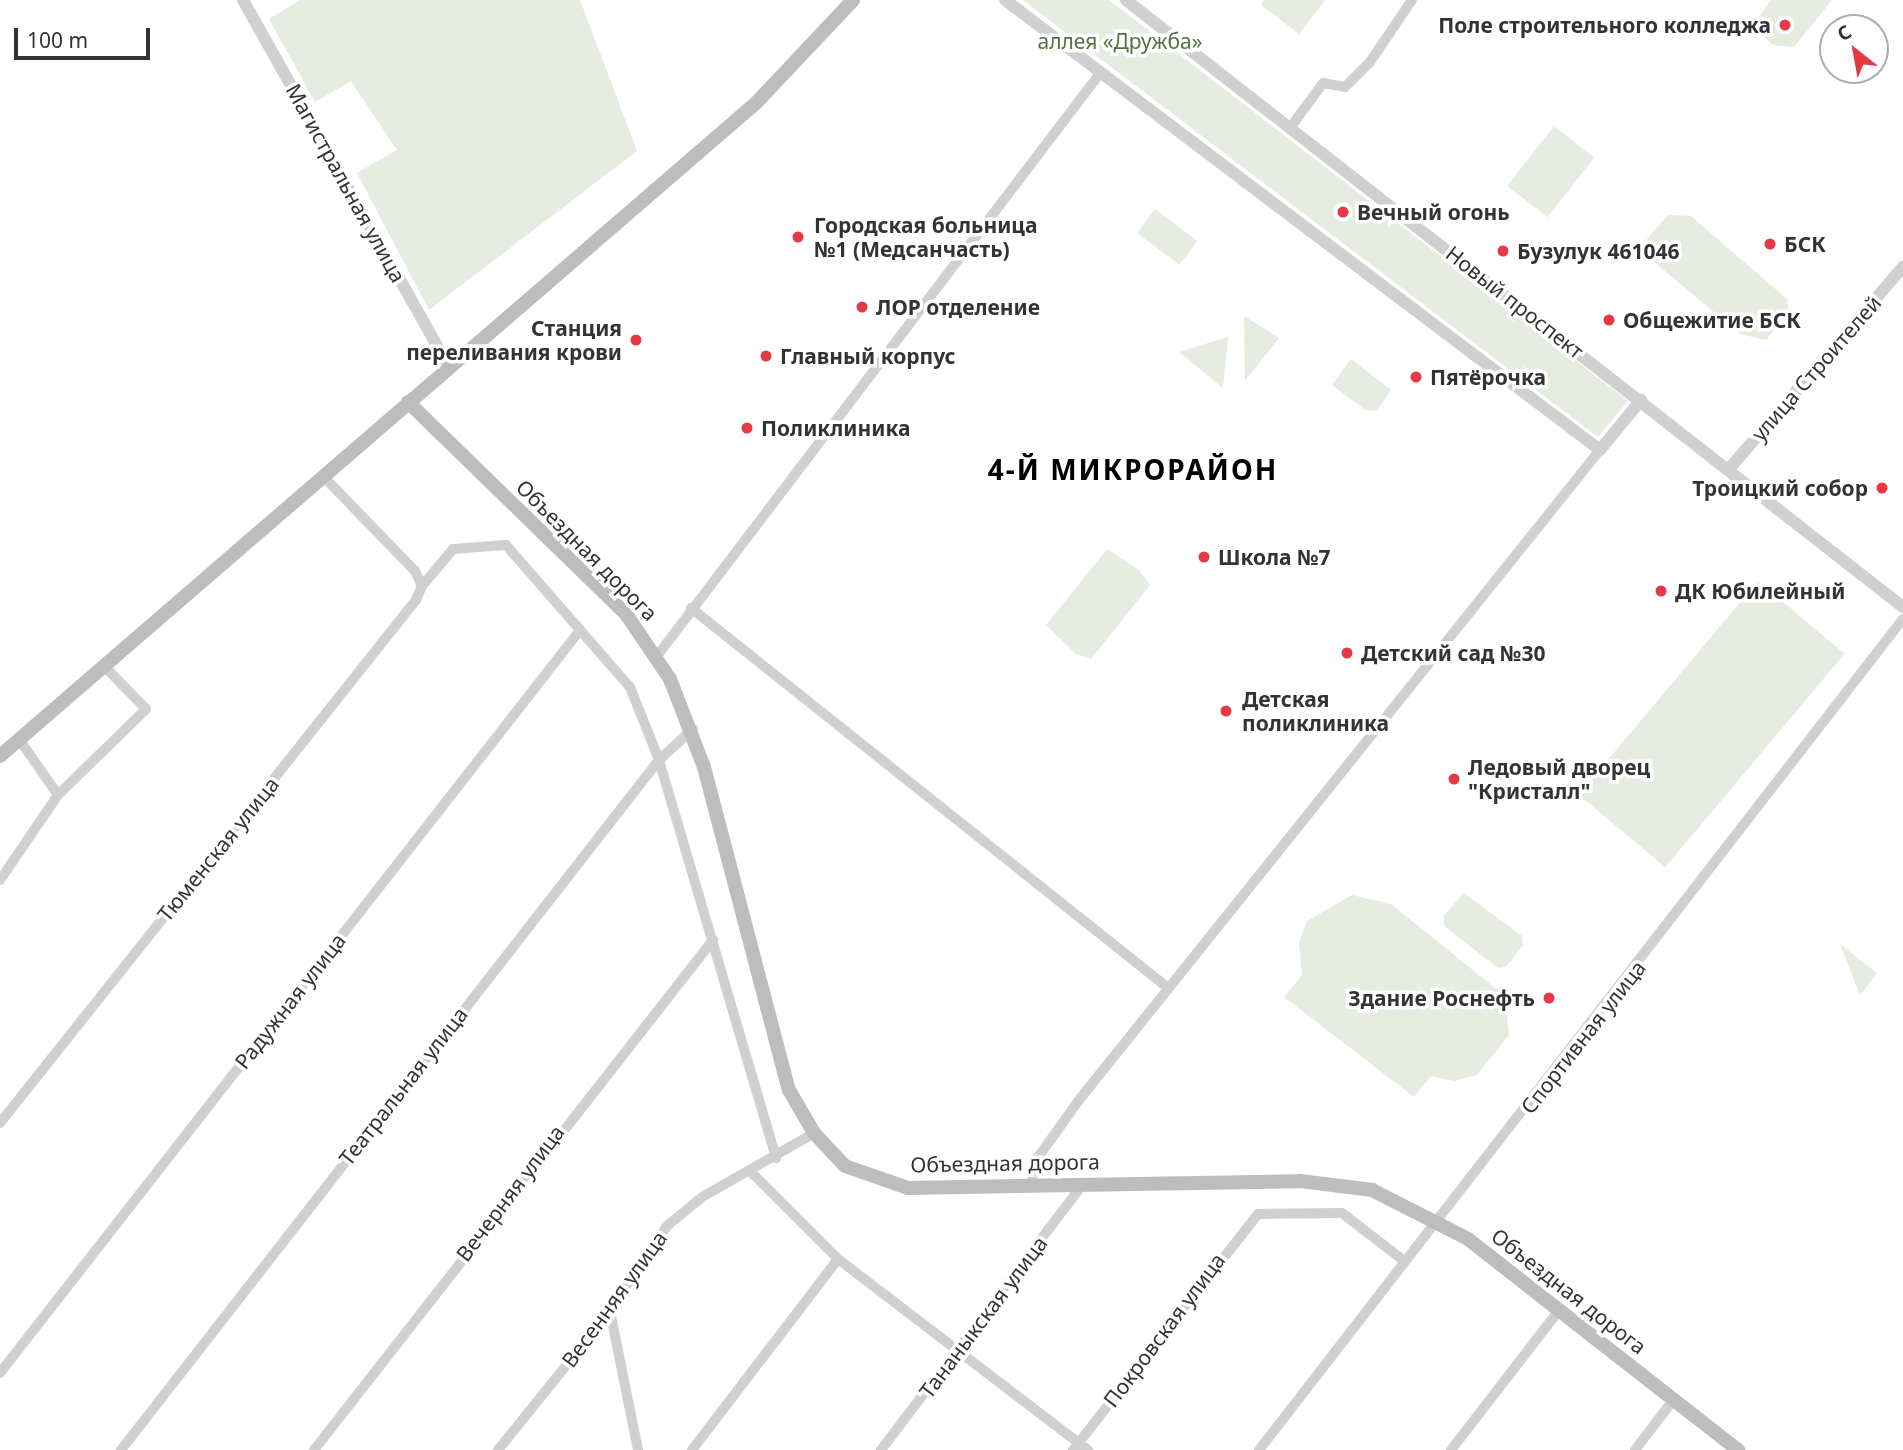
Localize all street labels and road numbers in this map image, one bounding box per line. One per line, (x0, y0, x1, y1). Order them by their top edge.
street label: Магистральная улица (281, 79, 411, 287)
street label: Новый проспект (1441, 240, 1589, 364)
street label: улица Строителей (1746, 290, 1886, 446)
street label: Объездная дорога (511, 474, 663, 626)
street label: Тюменская улица (152, 772, 284, 926)
street label: Радужная улица (229, 928, 351, 1074)
street label: Спортивная улица (1515, 955, 1651, 1119)
street label: Театральная улица (333, 1002, 473, 1170)
street label: Вечерняя улица (451, 1120, 569, 1266)
street label: Объездная дорога (910, 1149, 1100, 1177)
street label: Объездная дорога (1487, 1223, 1651, 1359)
street label: Весенняя улица (556, 1226, 672, 1372)
street label: Тананыкская улица (914, 1231, 1052, 1403)
street label: Покровская улица (1098, 1248, 1230, 1412)

